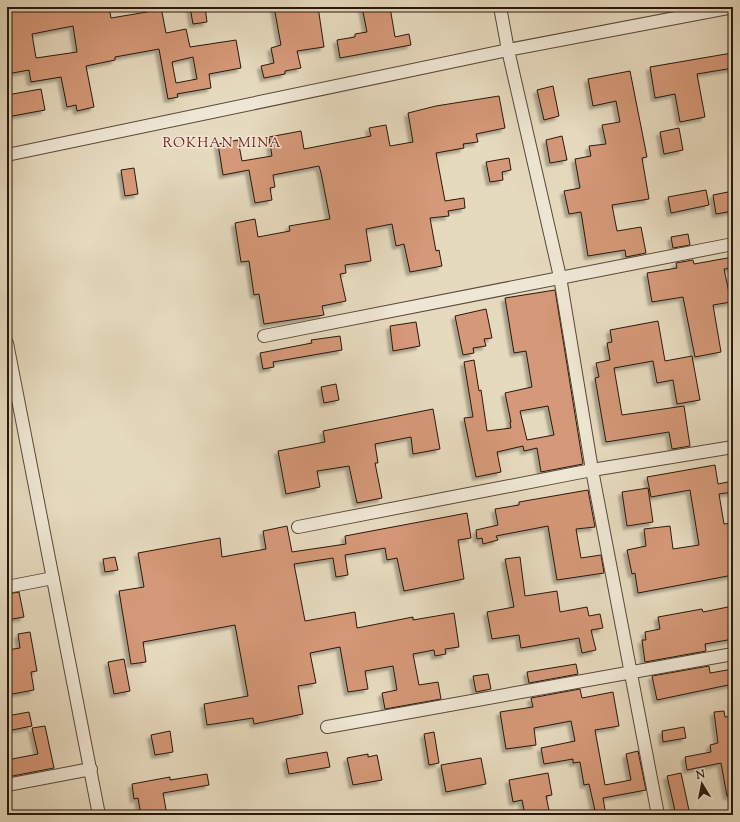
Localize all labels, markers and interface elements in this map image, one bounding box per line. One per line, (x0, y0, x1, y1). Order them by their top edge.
district label: ROKHAN MINA (162, 134, 282, 154)
north arrow (682, 764, 722, 804)
text: N (694, 766, 706, 784)

